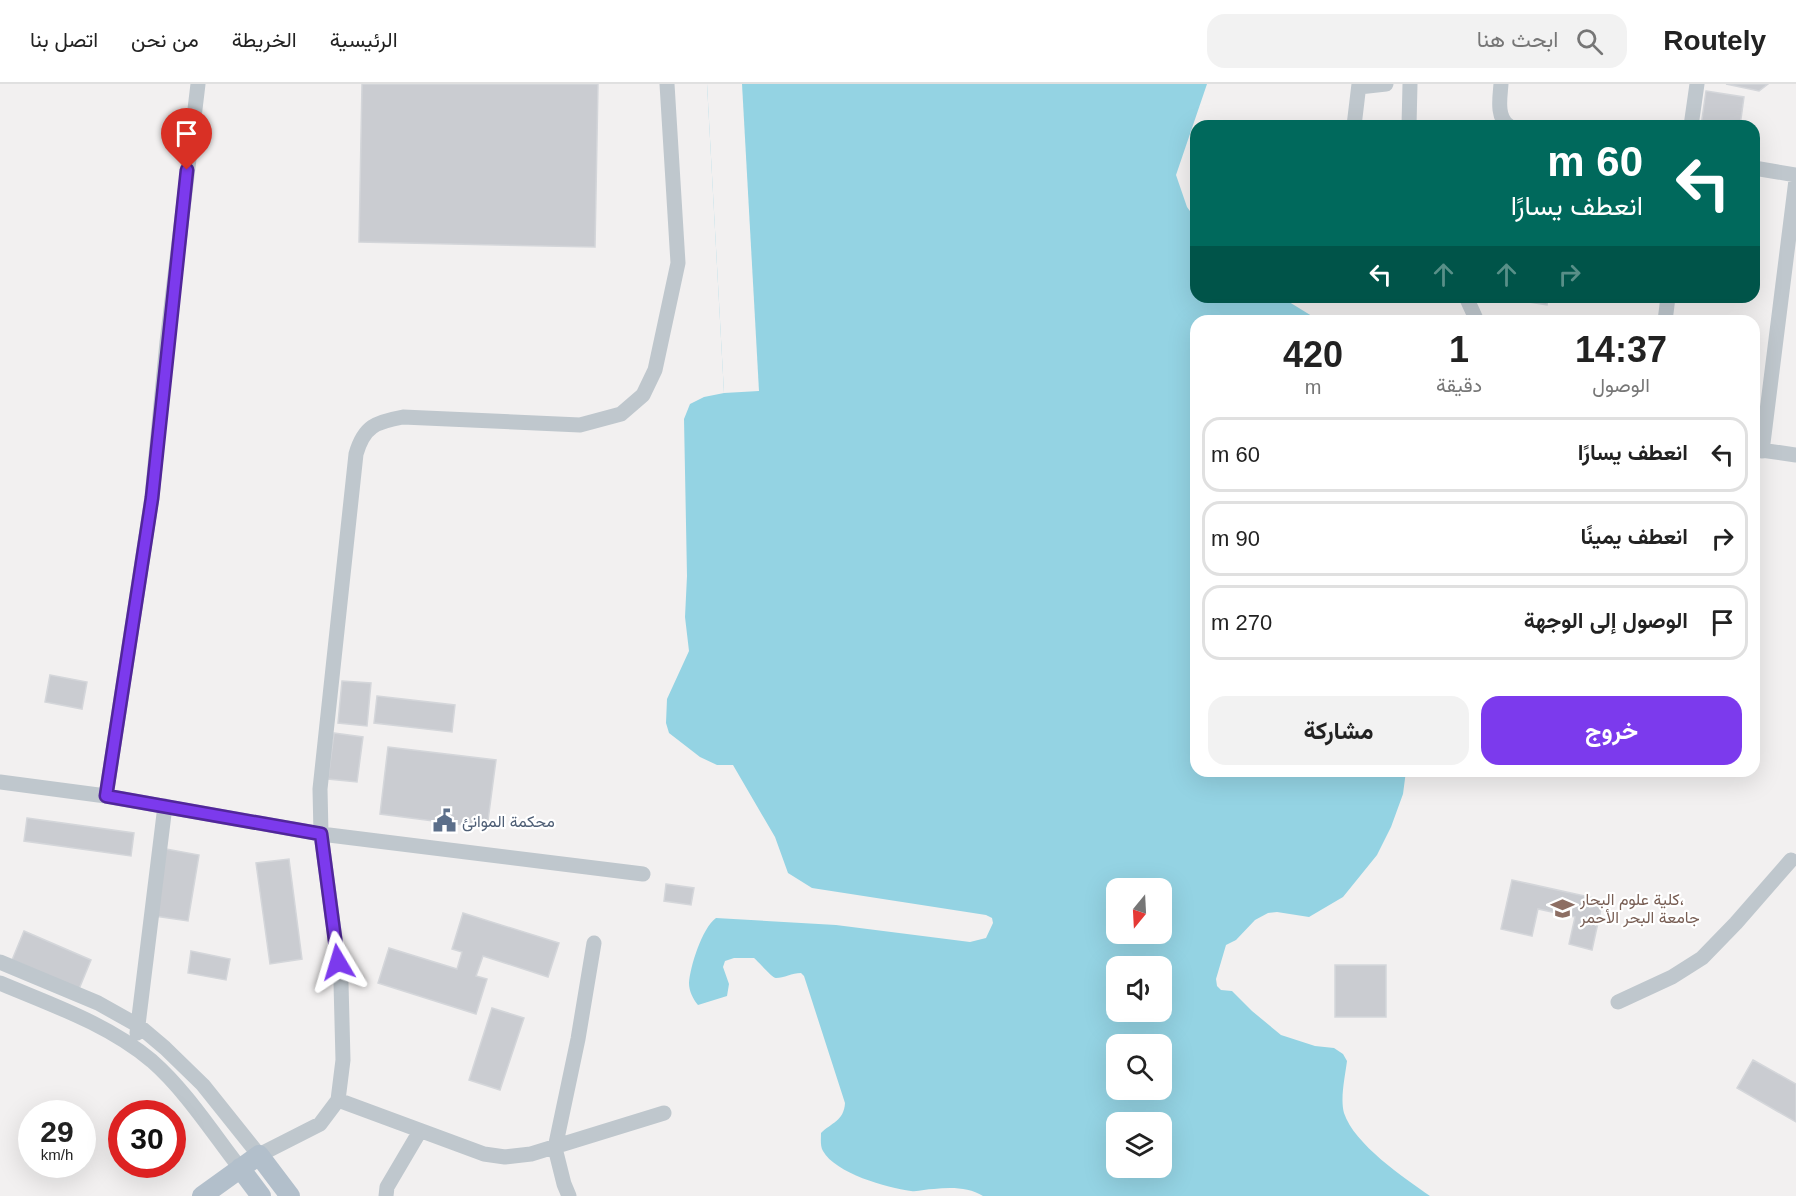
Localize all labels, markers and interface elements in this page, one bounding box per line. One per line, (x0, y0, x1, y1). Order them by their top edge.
search box (1207, 14, 1627, 68)
icon: search (1573, 25, 1606, 58)
text: Routely (1663, 25, 1766, 56)
text: ابحث هنا (1477, 27, 1558, 52)
text: اتصل بنا (30, 28, 98, 51)
text: من نحن (131, 28, 199, 51)
text: الخريطة (232, 28, 297, 51)
text: الرئيسية (330, 28, 398, 51)
pin (161, 108, 212, 170)
icon: arrive (170, 117, 203, 150)
text: 60 m (1547, 138, 1643, 185)
icon: left (1664, 144, 1742, 222)
text: انعطف يسارًا (1511, 191, 1643, 221)
icon: left (1364, 258, 1397, 291)
icon: ahead (1427, 258, 1460, 291)
icon: ahead (1490, 258, 1523, 291)
icon: right (1553, 258, 1586, 291)
text: 1 (1449, 329, 1469, 370)
text: 14:37 (1575, 329, 1667, 370)
text: 420 (1283, 334, 1343, 375)
text: دقيقة (1436, 374, 1482, 396)
text: الوصول (1592, 374, 1650, 396)
text: m (1305, 376, 1321, 398)
icon: left (1706, 438, 1739, 471)
text: انعطف يسارًا (1578, 440, 1688, 465)
text: 60 m (1211, 442, 1260, 467)
icon: right (1706, 522, 1739, 555)
text: انعطف يمينًا (1580, 524, 1688, 549)
text: 90 m (1211, 526, 1260, 551)
icon: arrive (1706, 606, 1739, 639)
text: الوصول إلى الوجهة (1524, 608, 1688, 633)
text: 270 m (1211, 610, 1272, 635)
button: مشاركة (1208, 696, 1469, 765)
button: خروج (1481, 696, 1742, 765)
public building icon: محكمة الموانئ (431, 808, 457, 834)
place label: محكمة الموانئ (462, 813, 555, 832)
north arrow (1106, 878, 1172, 944)
map controls (1106, 878, 1172, 1178)
place label: كلية علوم البحار، جامعة البحر الأحمر (1579, 891, 1700, 928)
school or university icon: كلية علوم البحار، جامعة البحر الأحمر (1549, 895, 1575, 921)
position arrow (306, 930, 370, 994)
button: sound (1106, 956, 1172, 1022)
button: search (1106, 1034, 1172, 1100)
speed limit sign: 30 (108, 1100, 186, 1178)
button: layers (1106, 1112, 1172, 1178)
text: 29 (40, 1115, 74, 1148)
text: km/h (41, 1146, 73, 1163)

